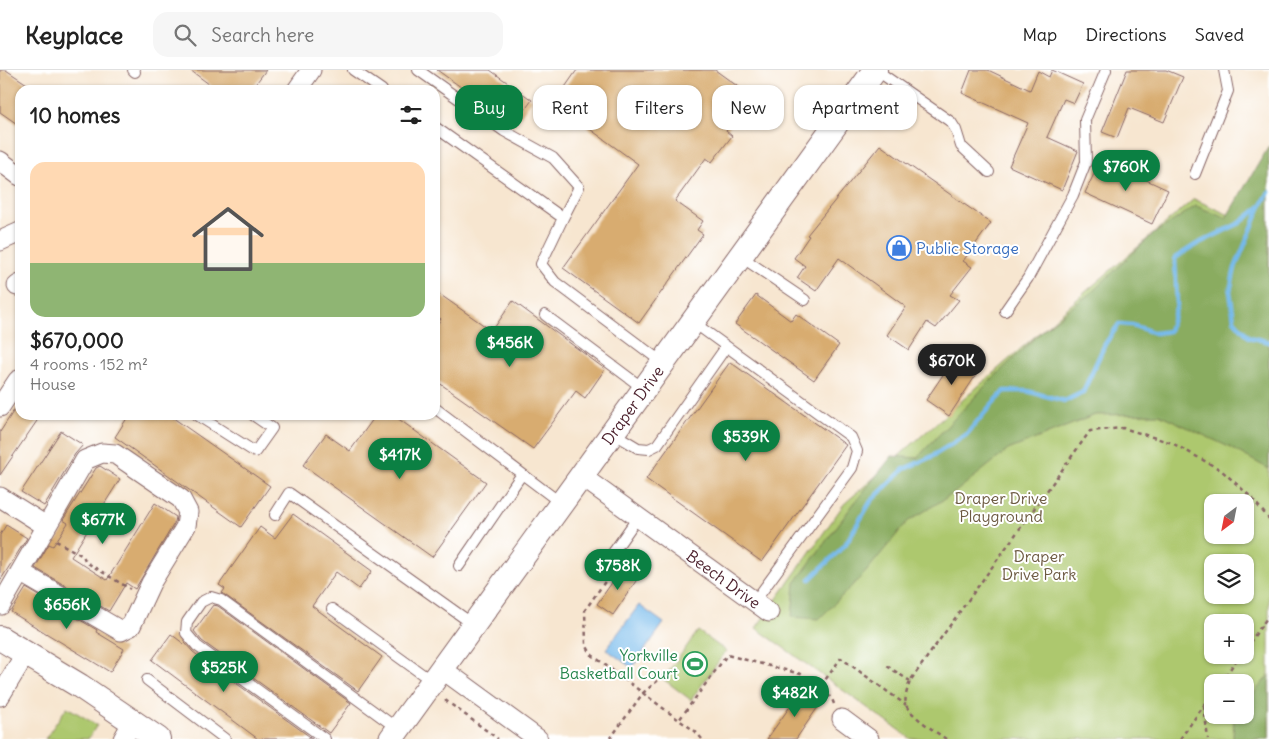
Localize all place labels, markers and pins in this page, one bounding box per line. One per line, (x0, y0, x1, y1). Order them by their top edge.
pin: $760K (1091, 150, 1161, 192)
shop icon: Public Storage (886, 235, 912, 261)
place label: Public Storage (916, 238, 1019, 258)
pin: $456K (475, 326, 545, 368)
pin: $670K (917, 344, 987, 386)
pin: $539K (711, 420, 781, 462)
pin: $417K (365, 438, 435, 480)
pin: $677K (68, 502, 138, 545)
pin: $758K (583, 548, 653, 591)
pin: $656K (32, 588, 102, 630)
place label: Yorkville Basketball Court (559, 645, 679, 683)
pin: $525K (189, 650, 259, 693)
sports icon: Yorkville Basketball Court (682, 651, 708, 677)
pin: $482K (760, 676, 830, 718)

